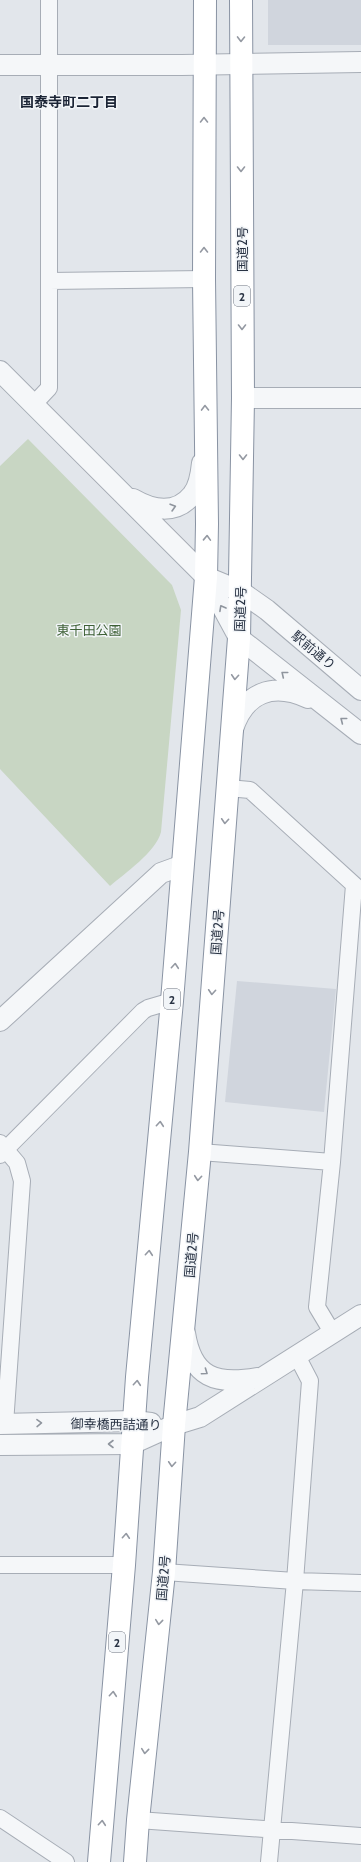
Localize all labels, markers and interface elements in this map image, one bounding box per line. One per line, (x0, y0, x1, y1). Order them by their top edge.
one-way arrow (237, 36, 245, 42)
district label: 国泰寺町二丁目 (20, 93, 118, 111)
one-way arrow (200, 117, 208, 123)
one-way arrow (237, 166, 245, 172)
street label: 国道2号 (234, 226, 250, 272)
one-way arrow (200, 247, 208, 253)
road number: 2 (234, 286, 250, 306)
one-way arrow (238, 324, 246, 330)
one-way arrow (201, 405, 210, 411)
one-way arrow (239, 454, 247, 460)
one-way arrow (170, 503, 176, 511)
one-way arrow (203, 535, 211, 541)
street label: 国道2号 (231, 586, 249, 632)
one-way arrow (220, 604, 227, 612)
park label: 東千田公園 (56, 622, 122, 638)
street label: 駅前通り (289, 627, 339, 673)
one-way arrow (282, 671, 289, 678)
one-way arrow (231, 674, 240, 680)
one-way arrow (341, 718, 348, 725)
one-way arrow (221, 818, 230, 824)
street label: 国道2号 (207, 909, 227, 955)
one-way arrow (170, 963, 179, 969)
road number: 2 (164, 989, 180, 1009)
one-way arrow (208, 989, 217, 995)
one-way arrow (156, 1121, 165, 1127)
one-way arrow (193, 1174, 202, 1181)
street label: 国道2号 (181, 1231, 201, 1279)
one-way arrow (144, 1250, 153, 1256)
one-way arrow (200, 1367, 207, 1374)
one-way arrow (132, 1380, 141, 1386)
street label: 御幸橋西詰通り (70, 1415, 162, 1433)
one-way arrow (36, 1419, 42, 1428)
one-way arrow (108, 1440, 114, 1448)
one-way arrow (167, 1461, 176, 1467)
one-way arrow (121, 1533, 130, 1539)
street label: 国道2号 (153, 1554, 173, 1602)
one-way arrow (155, 1619, 164, 1625)
road number: 2 (109, 1632, 125, 1652)
one-way arrow (108, 1691, 117, 1697)
one-way arrow (141, 1748, 150, 1754)
one-way arrow (97, 1820, 106, 1826)

